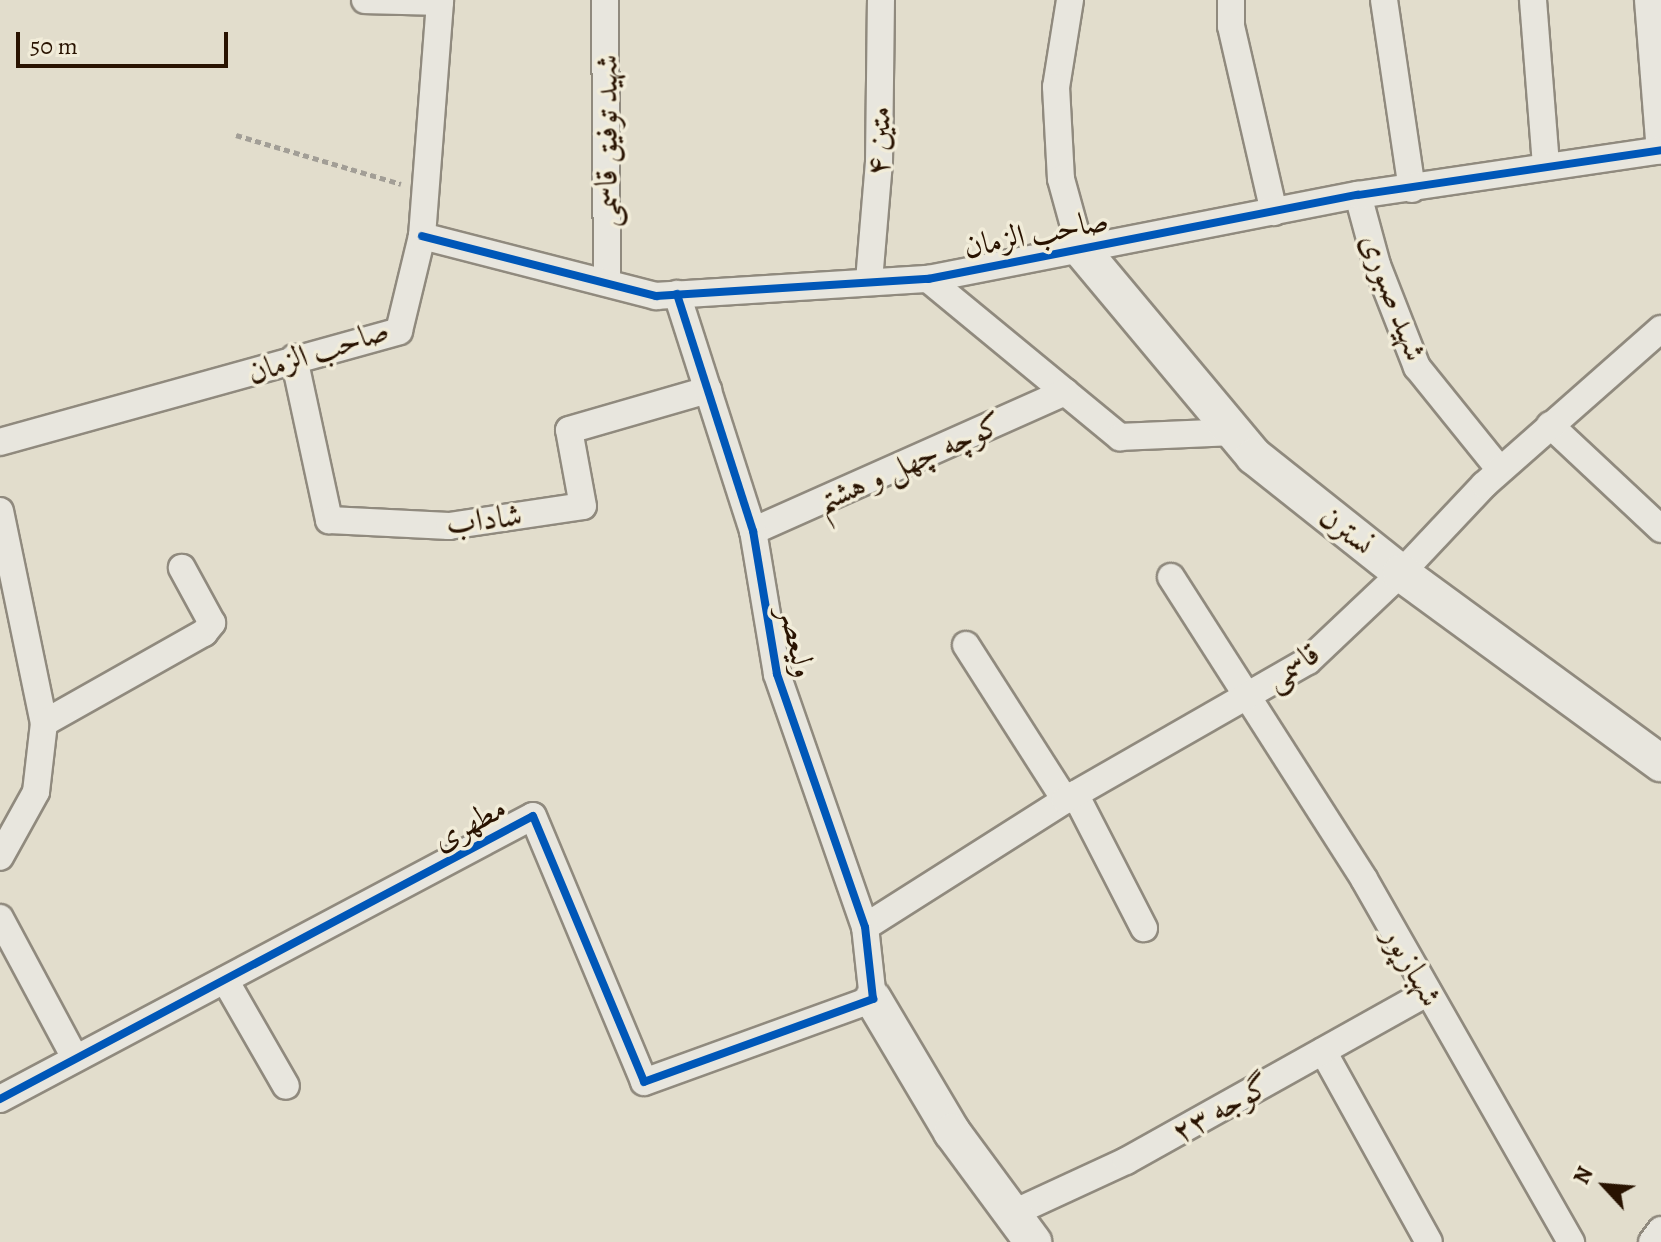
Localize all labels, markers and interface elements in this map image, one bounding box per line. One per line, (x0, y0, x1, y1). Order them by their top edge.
scale bar (20, 16, 232, 66)
text: 50 m (30, 30, 78, 62)
street label: شهید توفیق قاسمی (587, 55, 625, 227)
street label: متین ۴ (858, 106, 898, 176)
street label: صاحب الزمان (960, 200, 1112, 266)
street label: شهید صبوری (1352, 228, 1436, 366)
street label: صاحب الزمان (242, 310, 394, 392)
street label: کوچه چهل و هشتم (810, 404, 1008, 520)
street label: شاداب (444, 495, 524, 543)
street label: نسترن (1312, 497, 1382, 563)
street label: ولیعصر (772, 603, 824, 681)
street label: قاسمی (1257, 634, 1327, 698)
street label: مطهری (426, 788, 512, 858)
street label: شهبازپور (1375, 919, 1451, 1013)
street label: گوجه ۲۳ (1165, 1065, 1277, 1151)
north arrow (1565, 1146, 1645, 1226)
text: N (1566, 1162, 1600, 1189)

